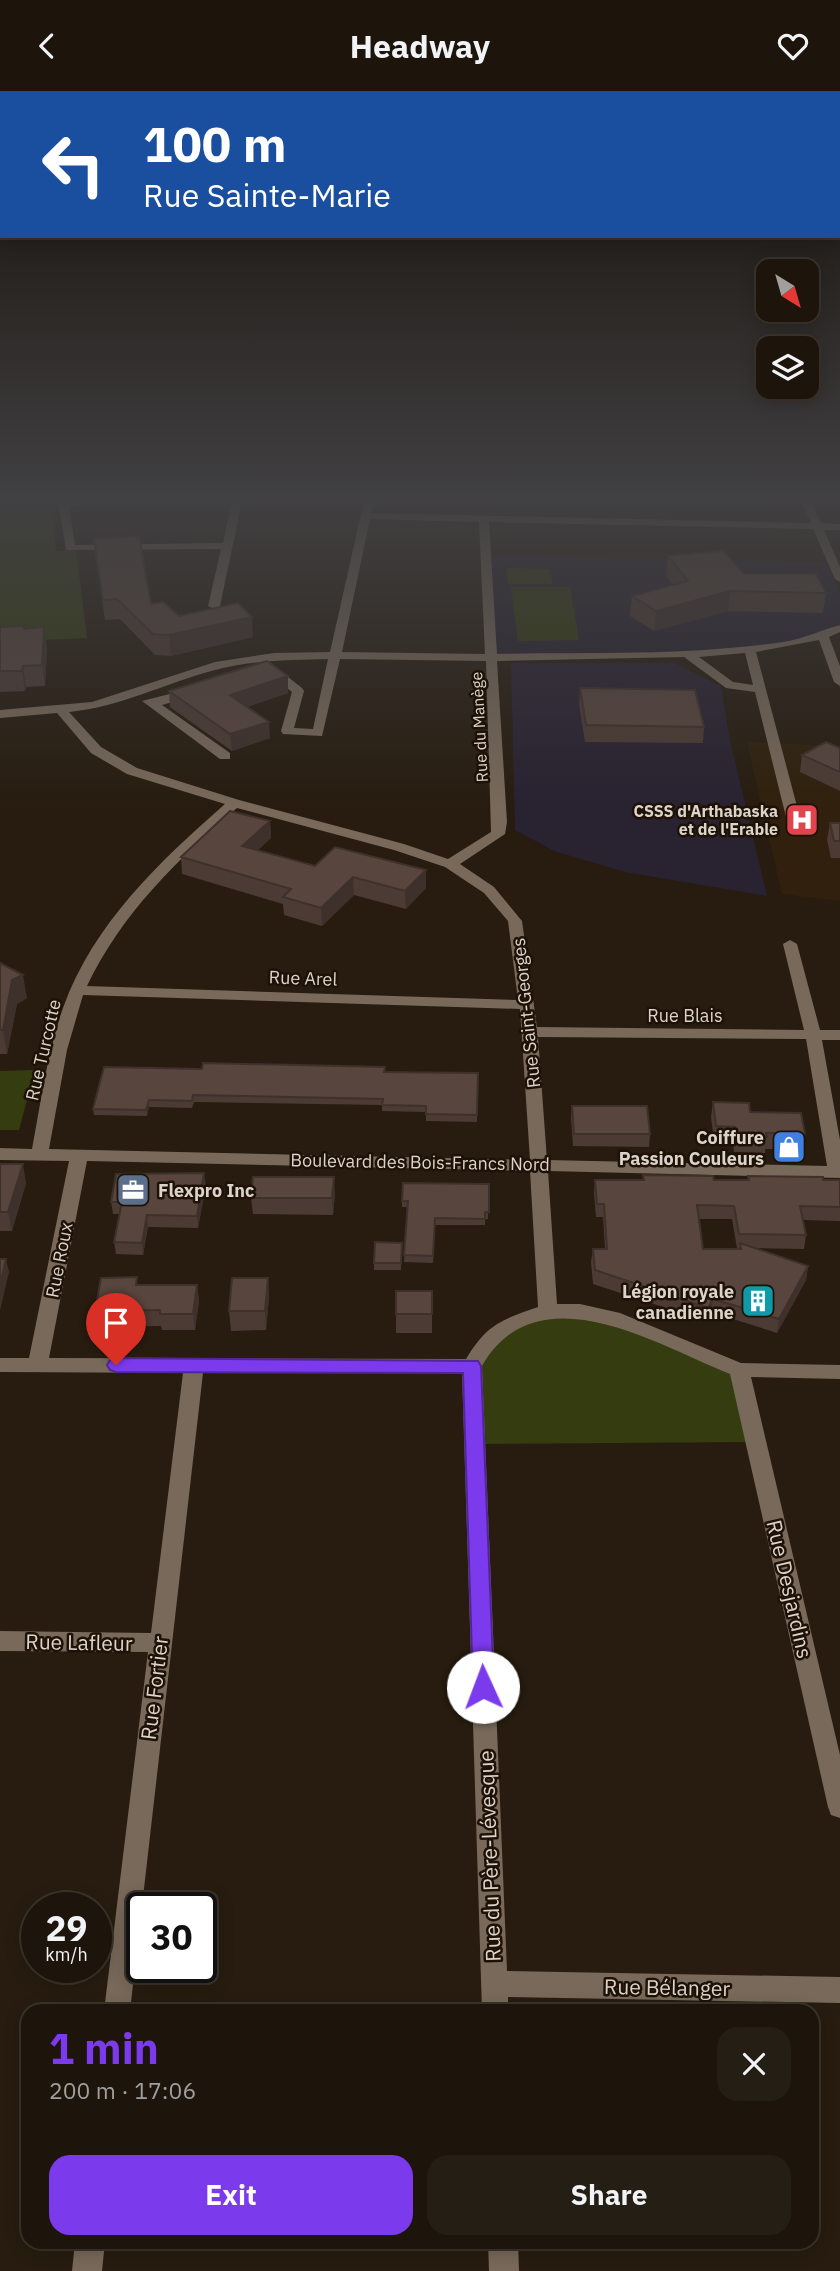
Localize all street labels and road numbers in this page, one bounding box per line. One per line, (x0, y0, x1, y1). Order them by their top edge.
street label: Rue du Manège (466, 671, 492, 783)
street label: Rue Saint-Georges (507, 937, 545, 1089)
street label: Rue Arel (268, 965, 338, 991)
street label: Rue Turcotte (20, 997, 66, 1103)
street label: Rue Blais (647, 1004, 723, 1027)
street label: Boulevard des Bois-Francs Nord (290, 1148, 550, 1176)
street label: Rue Roux (40, 1220, 78, 1300)
street label: Rue Desjardins (760, 1517, 820, 1661)
street label: Rue Lafleur (25, 1627, 133, 1657)
street label: Rue Fortier (134, 1634, 174, 1742)
street label: Rue du Père-Lévesque (471, 1750, 507, 1962)
street label: Rue Bélanger (604, 1972, 731, 2002)

